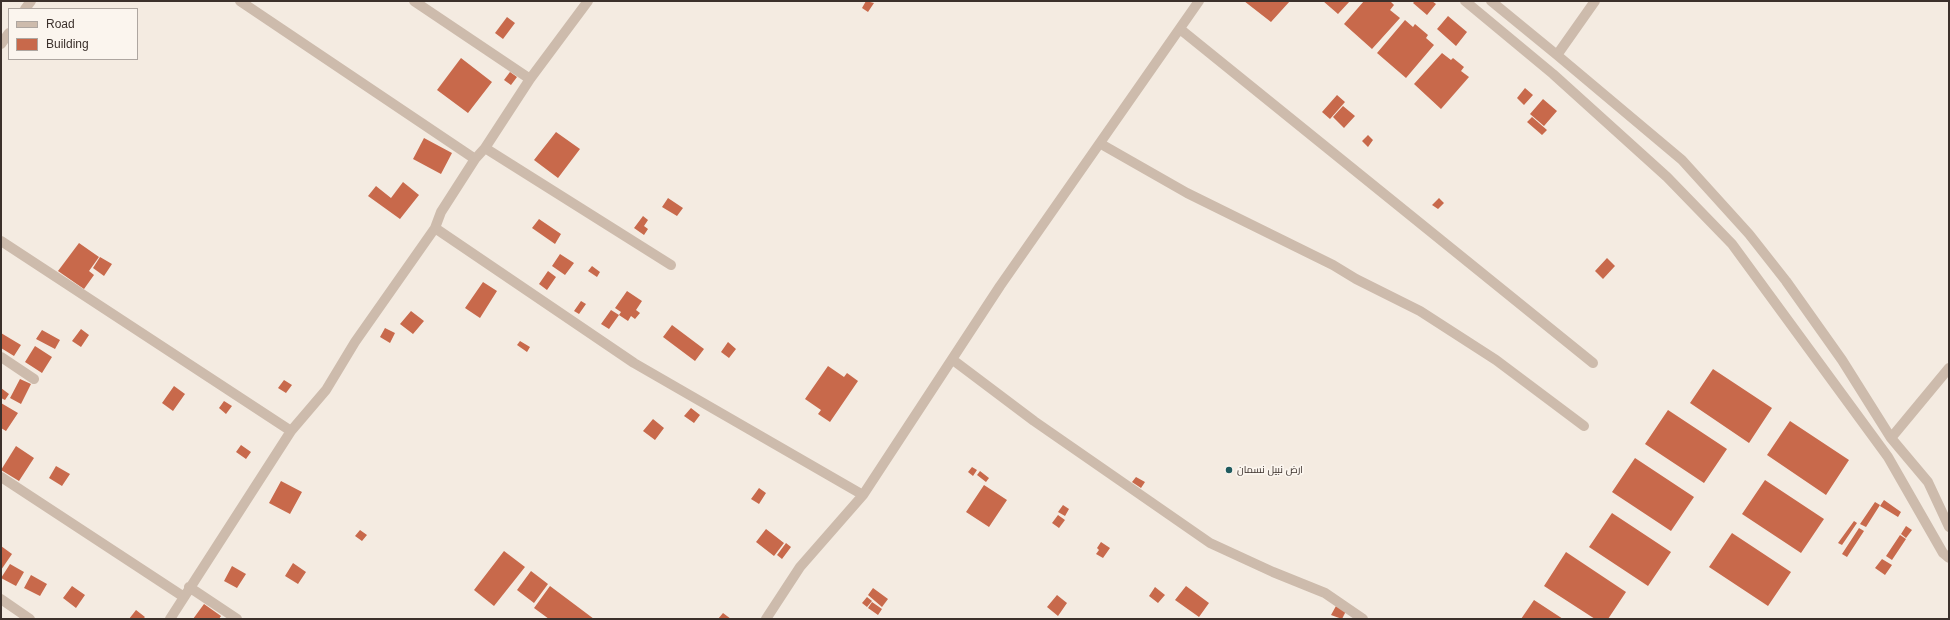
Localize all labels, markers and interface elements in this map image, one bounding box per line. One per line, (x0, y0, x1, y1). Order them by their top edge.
legend (8, 8, 138, 60)
text: Road (46, 17, 75, 31)
text: Building (46, 37, 89, 51)
place label: ارض نبيل نسمان (1237, 464, 1303, 476)
marker: ارض نبيل نسمان (1224, 465, 1234, 475)

